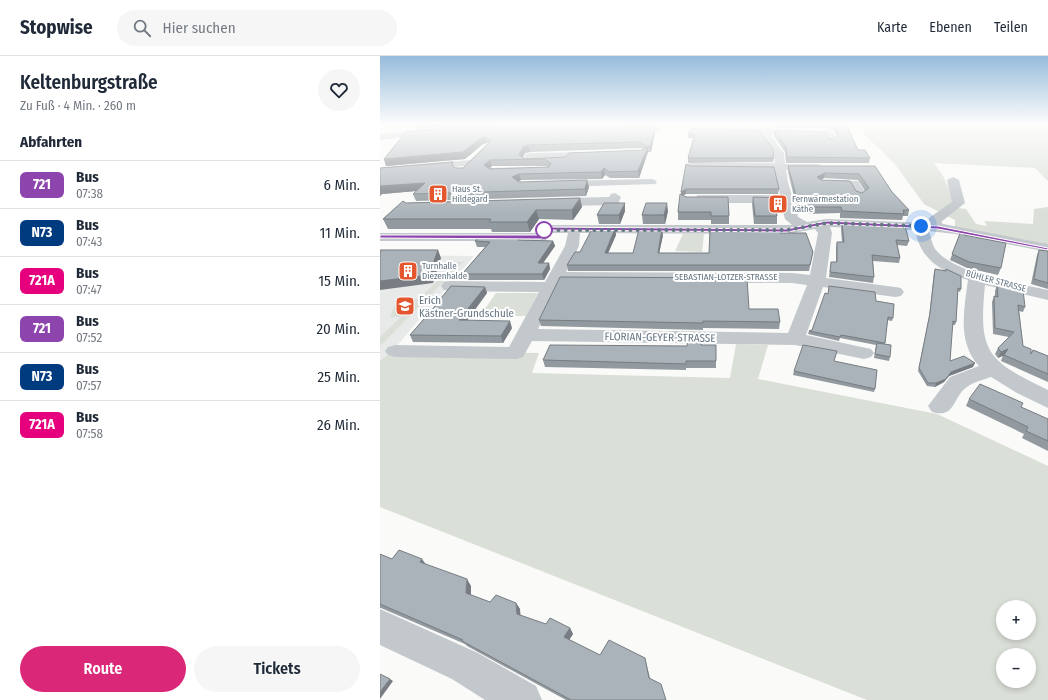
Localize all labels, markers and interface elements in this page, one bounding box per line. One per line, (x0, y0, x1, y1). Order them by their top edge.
search box (117, 10, 397, 46)
text: Stopwise (20, 16, 93, 39)
icon: search (131, 17, 153, 39)
text: Hier suchen (163, 19, 236, 37)
text: Karte (877, 19, 907, 36)
text: Ebenen (929, 19, 972, 36)
text: Teilen (994, 19, 1028, 36)
button: heart (318, 69, 360, 111)
text: Keltenburgstraße (20, 71, 158, 94)
text: Zu Fuß · 4 Min. · 260 m (20, 98, 136, 113)
text: Abfahrten (20, 133, 82, 151)
text: Bus (76, 168, 99, 186)
text: 721 (33, 176, 51, 193)
text: 6 Min. (324, 176, 360, 194)
building icon: Haus St. Hildegard (427, 183, 449, 205)
place label: Haus St. Hildegard (452, 184, 488, 204)
text: 07:38 (76, 186, 103, 201)
building icon: Fernwärmestation Käthe (767, 193, 789, 215)
place label: Fernwärmestation Käthe (792, 194, 859, 214)
text: Bus (76, 216, 99, 234)
your location (911, 216, 931, 236)
unlabelled marker (535, 221, 553, 239)
text: N73 (32, 224, 52, 241)
text: 11 Min. (319, 224, 360, 242)
text: 07:43 (76, 234, 102, 249)
building icon: Turnhalle Diezenhalde (397, 260, 419, 282)
place label: Turnhalle Diezenhalde (422, 261, 468, 281)
text: Bus (76, 264, 99, 282)
street label: BÜHLER STRASSE (965, 268, 1027, 294)
text: 721A (29, 272, 55, 289)
text: 15 Min. (318, 272, 360, 290)
street label: SEBASTIAN-LOTZER-STRASSE (675, 272, 777, 282)
text: 07:47 (76, 282, 102, 297)
place label: Erich Kästner-Grundschule (419, 294, 514, 320)
school or university icon: Erich Kästner-Grundschule (394, 295, 416, 317)
text: Bus (76, 312, 99, 330)
text: 721 (33, 320, 51, 337)
text: 20 Min. (317, 320, 360, 338)
text: 07:52 (76, 330, 102, 345)
street label: FLORIAN-GEYER-STRASSE (604, 330, 716, 345)
text: Bus (76, 360, 99, 378)
text: N73 (32, 368, 52, 385)
text: 25 Min. (317, 368, 360, 386)
text: 07:57 (76, 378, 102, 393)
text: Bus (76, 408, 99, 426)
text: 721A (29, 416, 55, 433)
text: 26 Min. (317, 416, 360, 434)
text: 07:58 (76, 426, 103, 441)
map controls (996, 600, 1036, 688)
button: + (996, 600, 1036, 640)
button: Route (20, 646, 186, 692)
button: Tickets (194, 646, 360, 692)
button: − (996, 648, 1036, 688)

